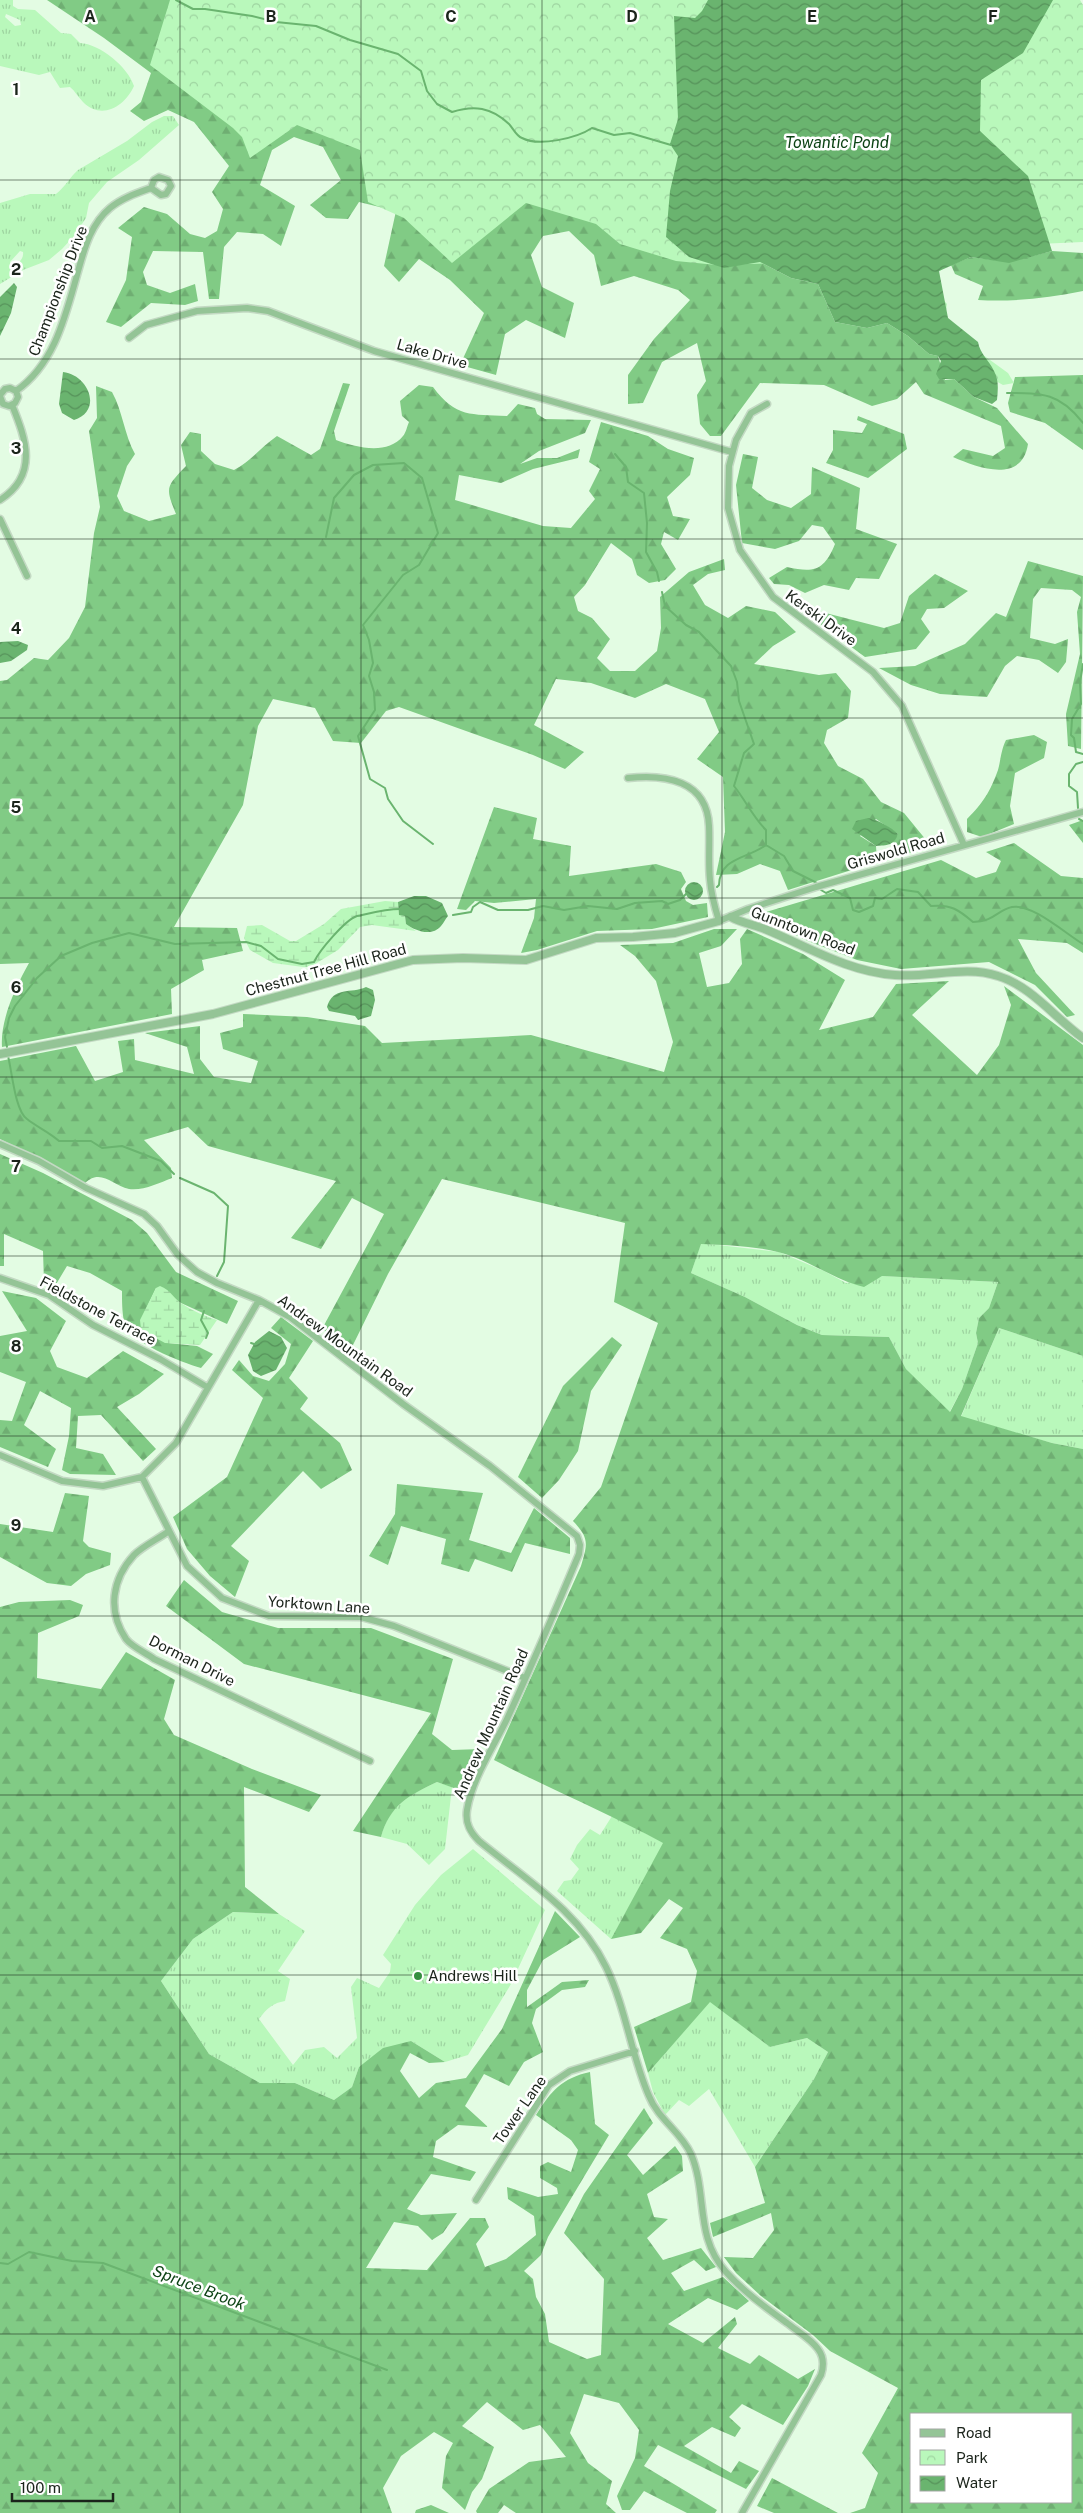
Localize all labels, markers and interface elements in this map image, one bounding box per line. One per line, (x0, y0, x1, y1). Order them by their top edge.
text: A (84, 7, 96, 26)
text: B (266, 7, 277, 26)
text: C (445, 7, 457, 26)
text: D (626, 7, 638, 26)
text: E (807, 7, 817, 26)
text: F (988, 7, 998, 26)
text: 1 (13, 80, 19, 99)
water label: Towantic Pond (785, 133, 890, 152)
street label: Championship Drive (25, 223, 90, 358)
text: 2 (11, 260, 21, 279)
street label: Lake Drive (395, 335, 469, 372)
text: 3 (11, 439, 21, 458)
street label: Kerski Drive (783, 586, 860, 649)
text: 4 (11, 619, 22, 638)
text: 5 (11, 798, 22, 817)
street label: Griswold Road (845, 829, 946, 873)
street label: Gunntown Road (749, 903, 858, 958)
street label: Chestnut Tree Hill Road (244, 940, 408, 999)
text: 6 (11, 978, 21, 997)
text: 7 (11, 1157, 21, 1176)
street label: Fieldstone Terrace (37, 1273, 159, 1348)
street label: Andrew Mountain Road (275, 1291, 416, 1400)
text: 8 (11, 1337, 22, 1356)
text: 9 (11, 1516, 21, 1535)
street label: Yorktown Lane (267, 1592, 371, 1617)
street label: Dorman Drive (146, 1632, 238, 1690)
street label: Andrew Mountain Road (450, 1646, 531, 1801)
place label: Andrews Hill (428, 1967, 517, 1984)
marker: Andrews Hill (412, 1970, 424, 1982)
street label: Tower Lane (490, 2072, 549, 2147)
water label: Spruce Brook (150, 2261, 248, 2314)
legend (910, 2413, 1073, 2503)
text: Road (956, 2424, 992, 2441)
text: Park (956, 2449, 988, 2466)
scale bar (12, 2470, 114, 2502)
text: Water (956, 2474, 998, 2491)
text: 100 m (20, 2479, 61, 2496)

